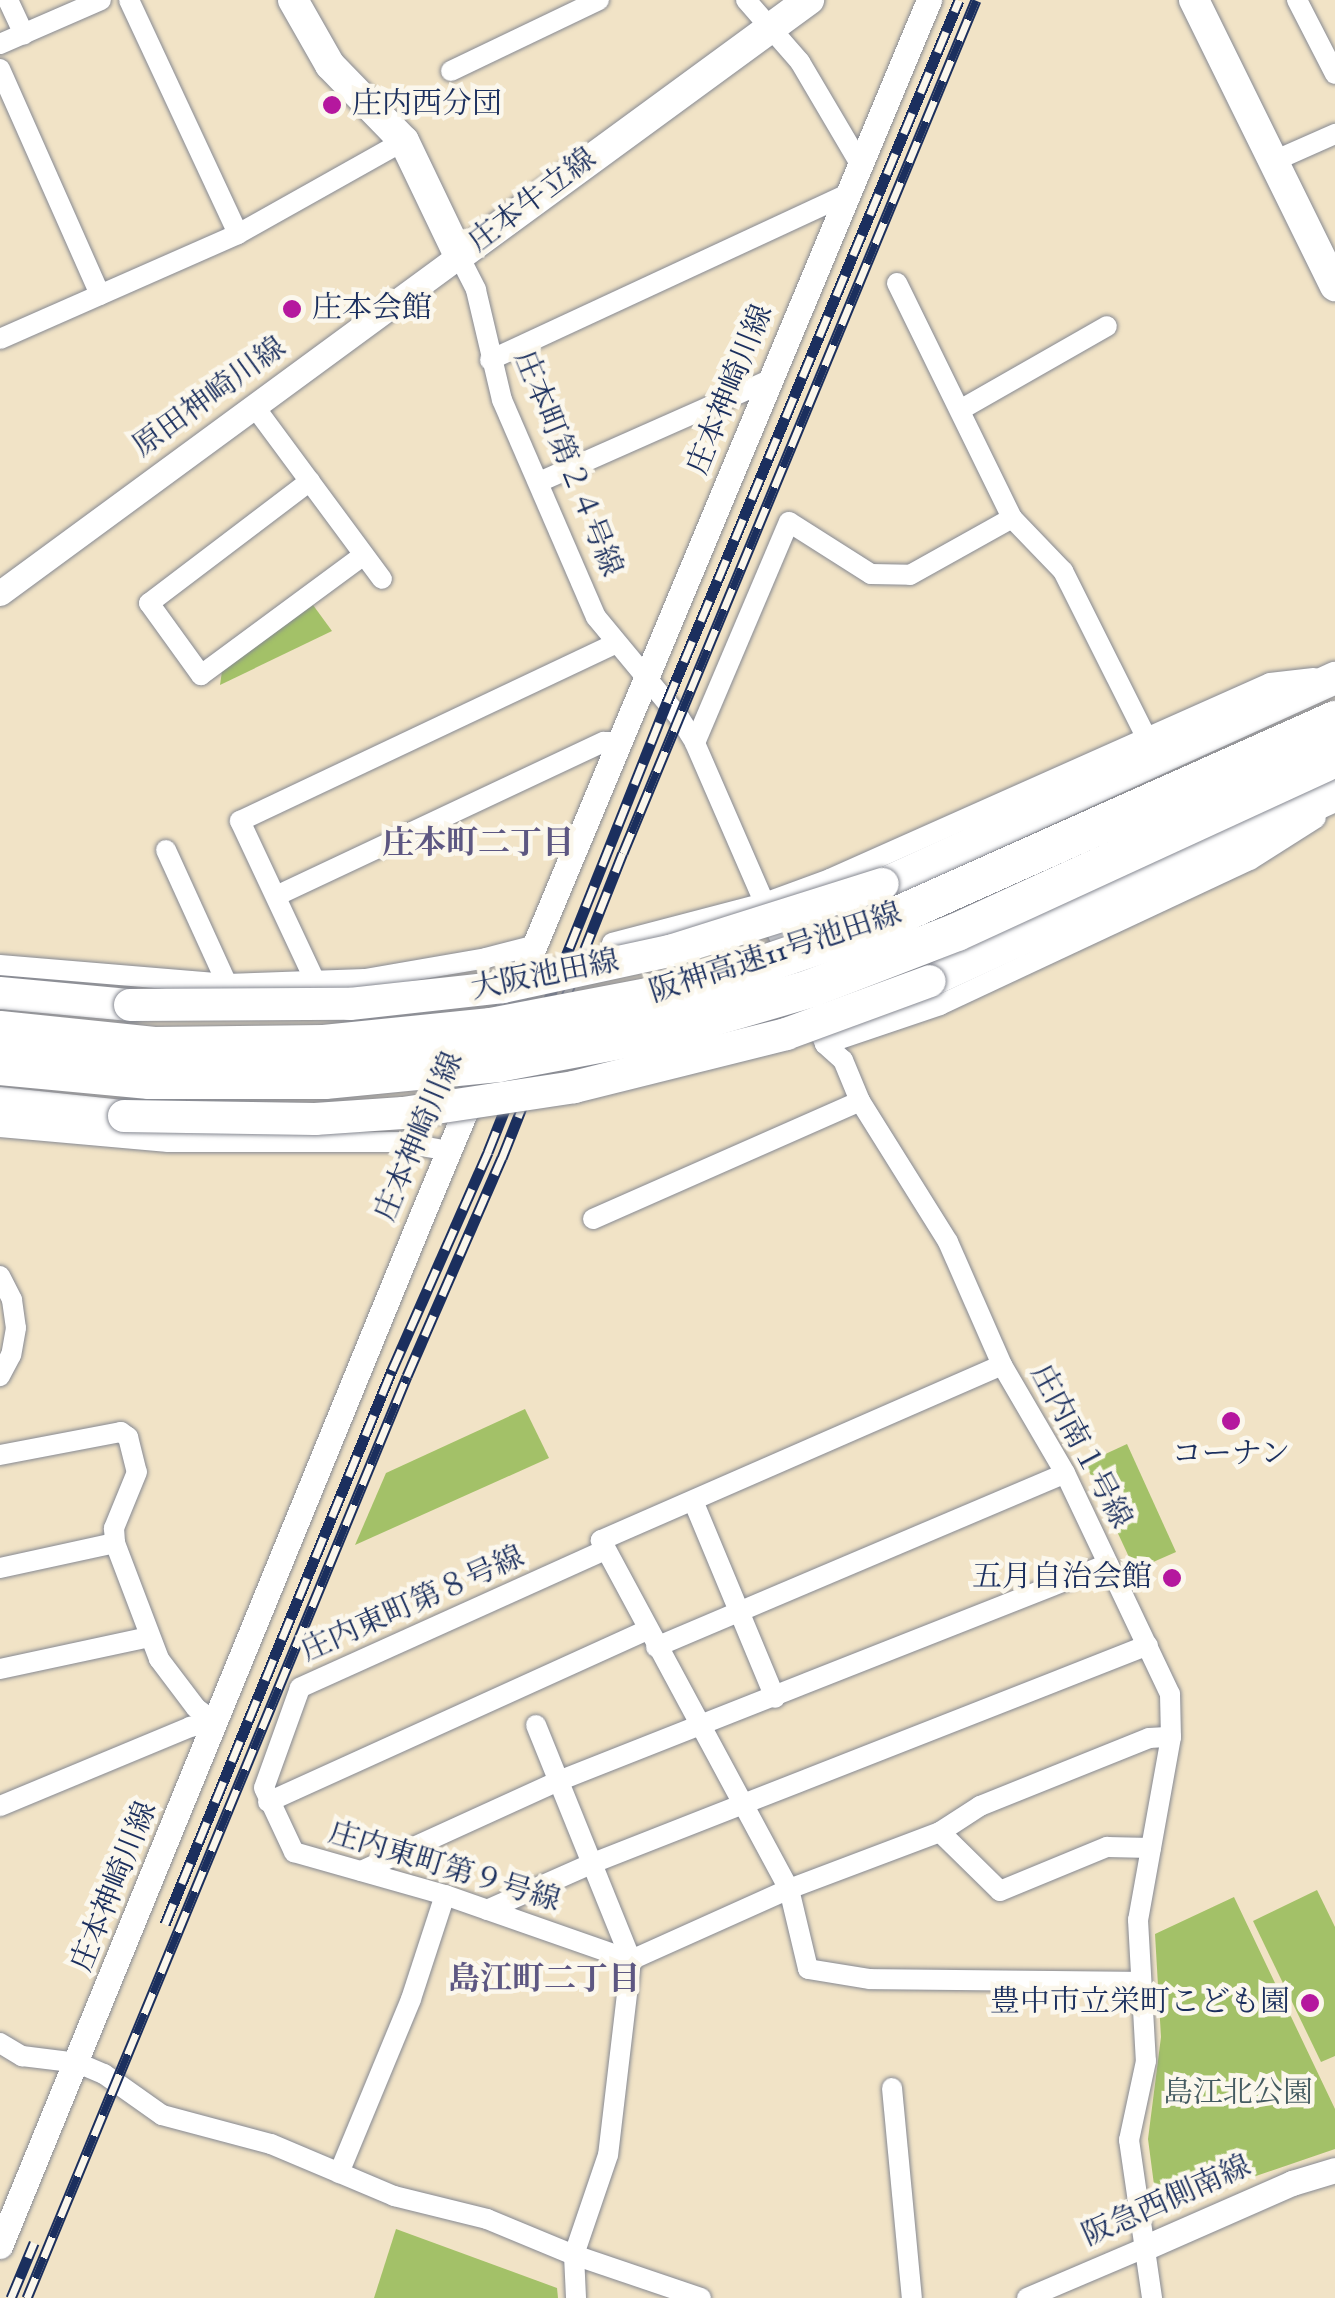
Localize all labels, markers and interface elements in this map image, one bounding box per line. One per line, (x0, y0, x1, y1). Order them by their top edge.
place label: 庄内西分団 (352, 87, 502, 123)
marker: 庄内西分団 (321, 94, 343, 116)
street label: 庄本牛立線 (462, 141, 604, 261)
place label: 庄本会館 (312, 291, 432, 327)
marker: 庄本会館 (281, 298, 303, 320)
street label: 庄本神崎川線 (681, 300, 781, 480)
street label: 原田神崎川線 (127, 331, 293, 465)
street label: 庄本町第２４号線 (505, 346, 629, 582)
district label: 庄本町二丁目 (382, 826, 574, 864)
street label: 阪神高速11号池田線 (646, 896, 906, 1012)
street label: 大阪池田線 (468, 944, 622, 1008)
street label: 庄本神崎川線 (368, 1047, 472, 1227)
street label: 庄内南１号線 (1022, 1359, 1138, 1535)
marker: コーナン (1220, 1410, 1242, 1432)
place label: コーナン (1171, 1437, 1291, 1473)
street label: 庄内東町第８号線 (296, 1540, 530, 1670)
place label: 五月自治会館 (972, 1560, 1152, 1596)
marker: 五月自治会館 (1161, 1567, 1183, 1589)
street label: 庄本神崎川線 (65, 1797, 165, 1977)
street label: 庄内東町第９号線 (324, 1816, 564, 1920)
district label: 島江町二丁目 (448, 1962, 640, 2000)
place label: 豊中市立栄町こども園 (990, 1985, 1290, 2021)
marker: 豊中市立栄町こども園 (1299, 1992, 1321, 2014)
park label: 島江北公園 (1163, 2076, 1313, 2112)
street label: 阪急西側南線 (1077, 2149, 1257, 2255)

